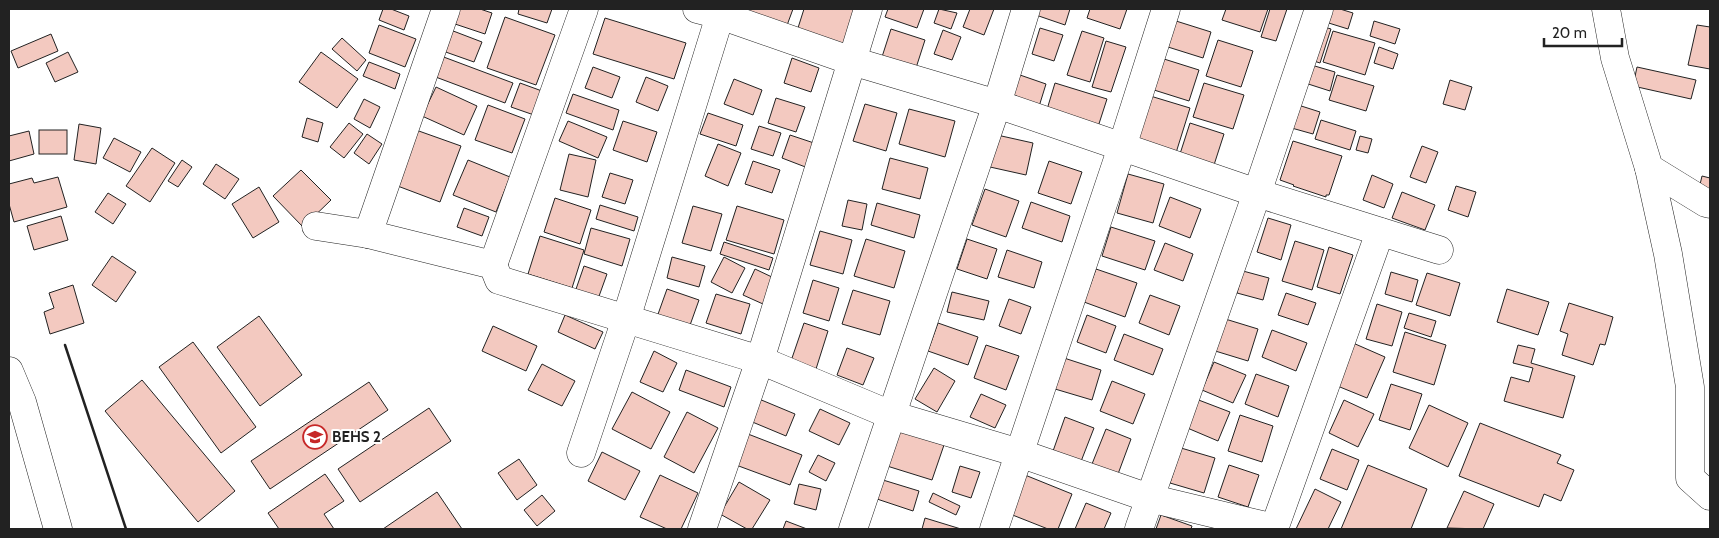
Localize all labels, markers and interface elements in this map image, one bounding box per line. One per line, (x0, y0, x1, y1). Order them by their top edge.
scale bar (1544, 15, 1622, 47)
text: 20 m (1552, 24, 1587, 42)
school or university icon: BEHS 2 (302, 424, 328, 450)
place label: BEHS 2 (332, 428, 381, 446)

